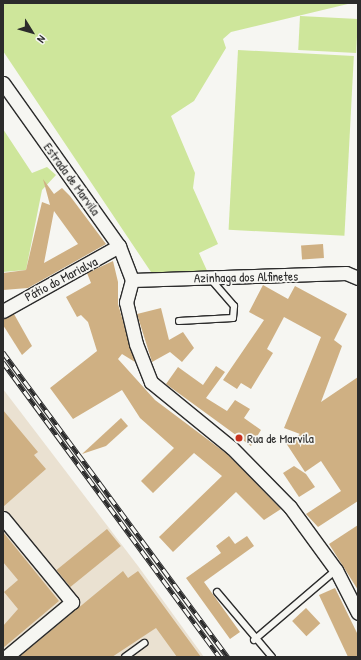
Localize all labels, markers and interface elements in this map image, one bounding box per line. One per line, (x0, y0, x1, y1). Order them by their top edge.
north arrow (12, 12, 52, 52)
text: N (34, 33, 49, 46)
street label: Estrada de Marvila (40, 140, 104, 218)
street label: Pátio do Marialva (22, 253, 100, 305)
street label: Azinhaga dos Alfinetes (194, 268, 298, 286)
place label: Rua de Marvila (247, 430, 314, 446)
marker: Rua de Marvila (234, 433, 244, 443)

